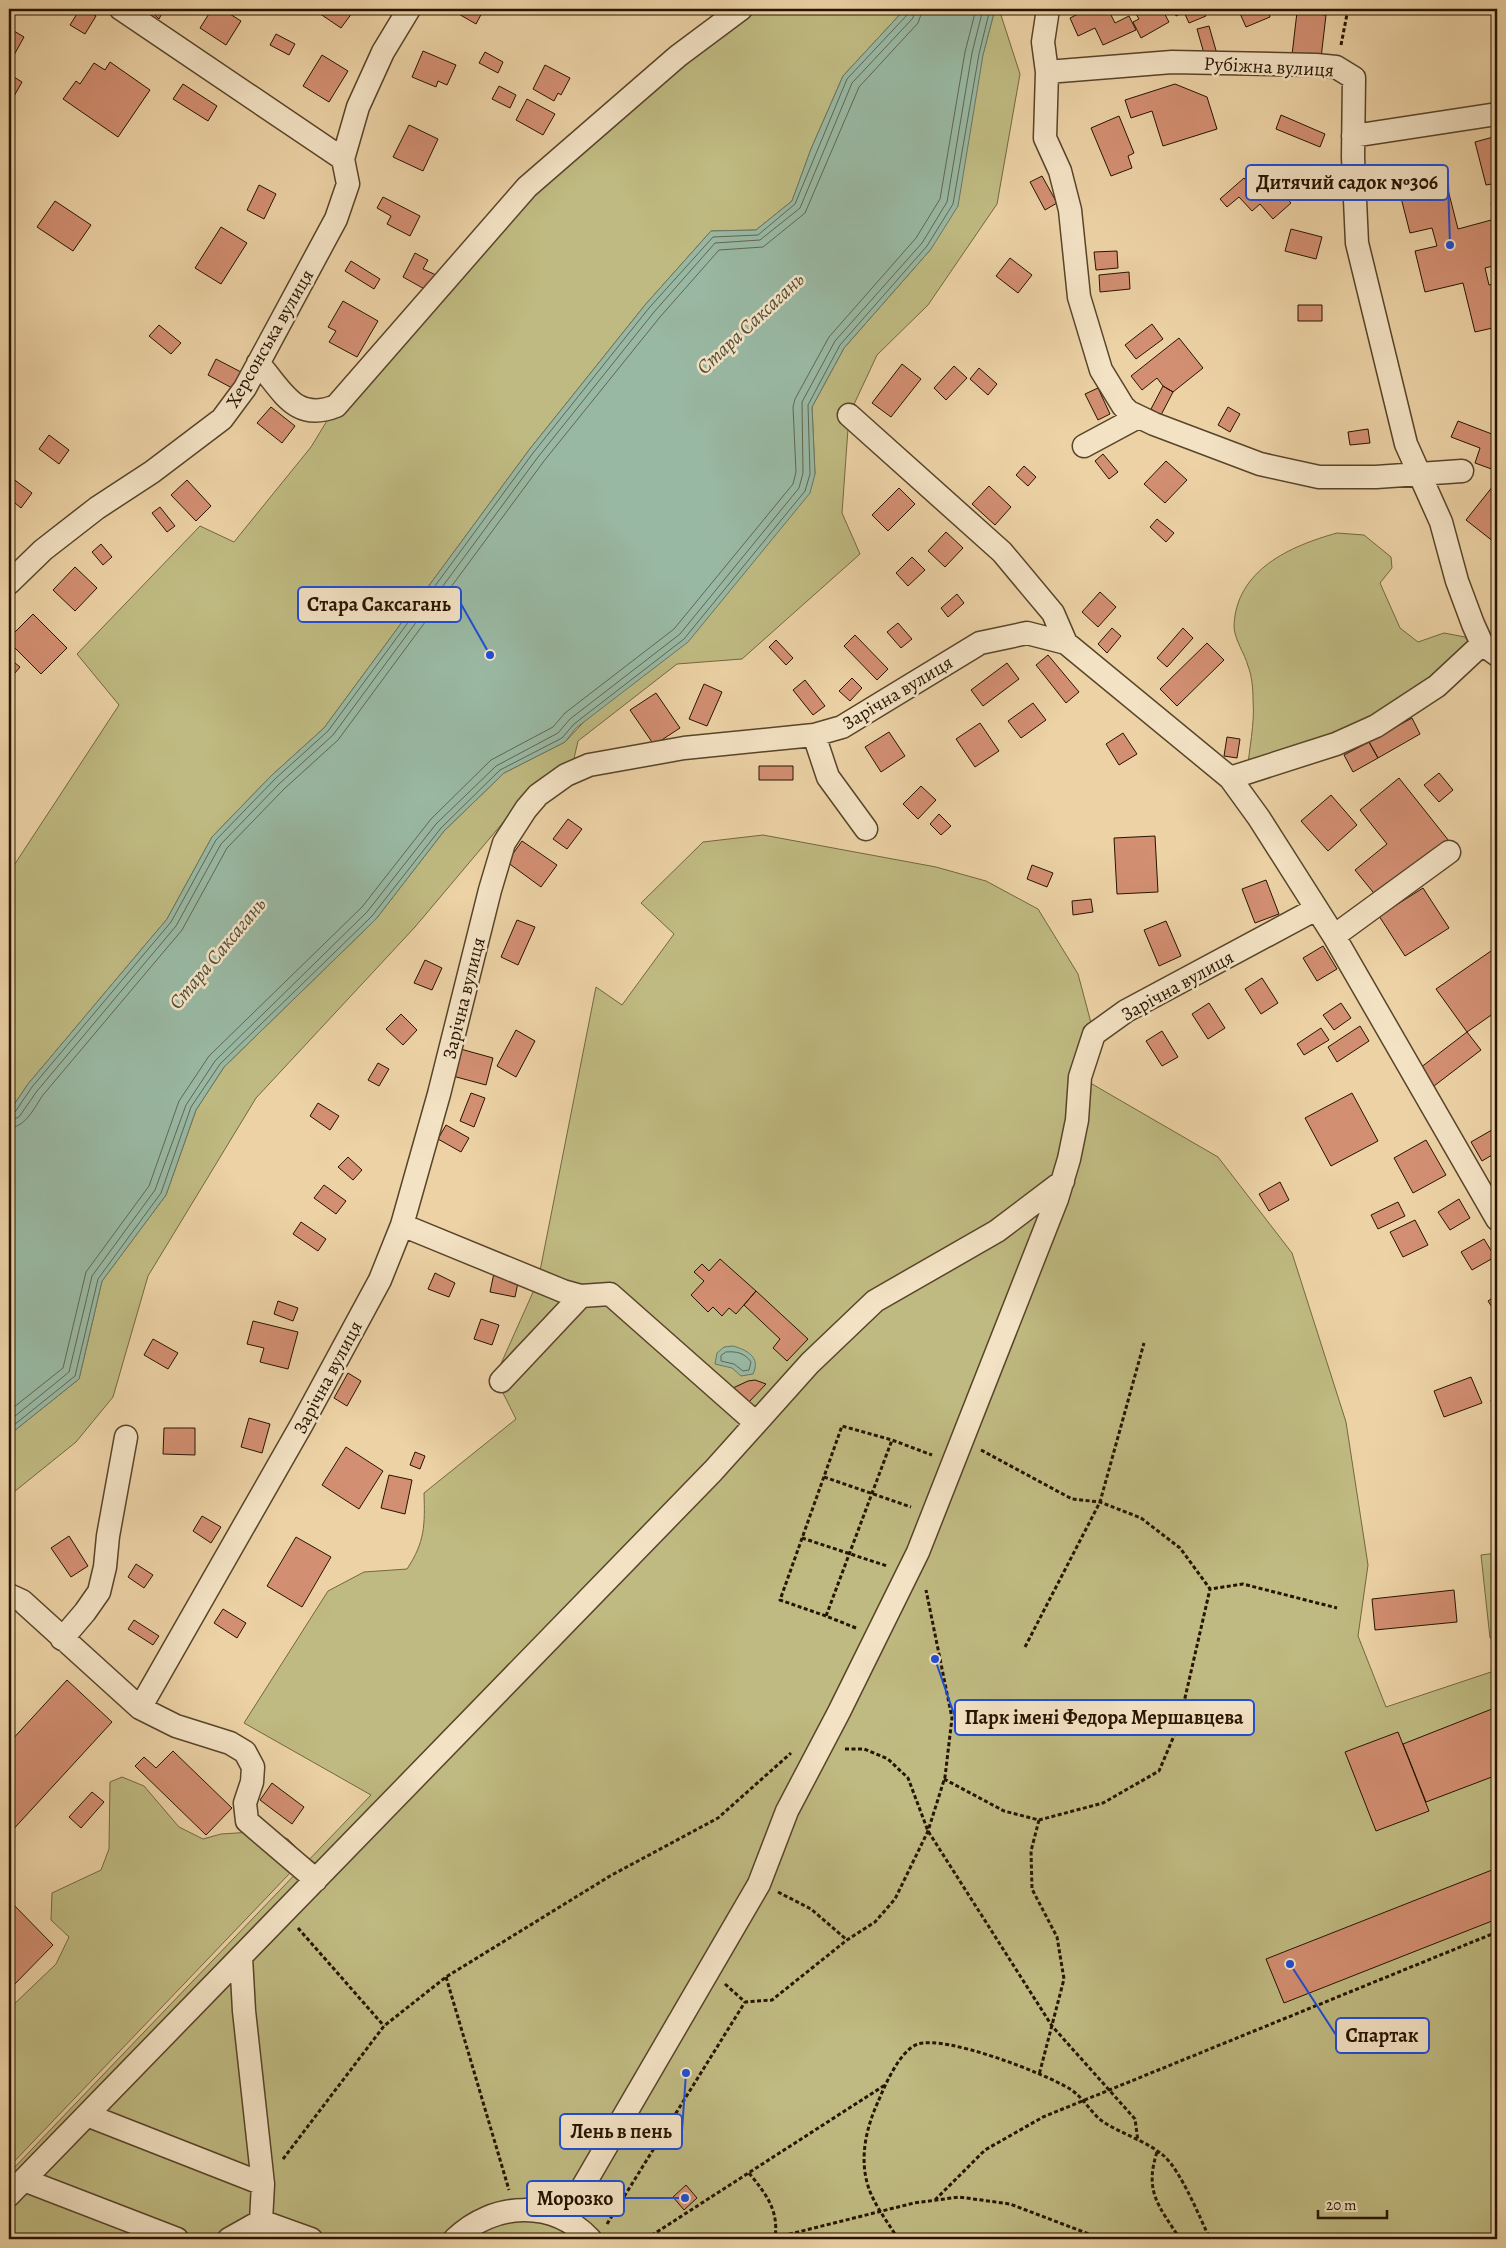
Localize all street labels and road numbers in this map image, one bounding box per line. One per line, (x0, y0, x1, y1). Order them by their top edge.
street label: Рубіжна вулиця (1203, 51, 1335, 83)
street label: Херсонська вулиця (220, 265, 320, 412)
street label: Зарічна вулиця (837, 650, 958, 736)
street label: Зарічна вулиця (436, 935, 492, 1062)
street label: Зарічна вулиця (1117, 944, 1238, 1027)
street label: Зарічна вулиця (287, 1316, 369, 1439)

